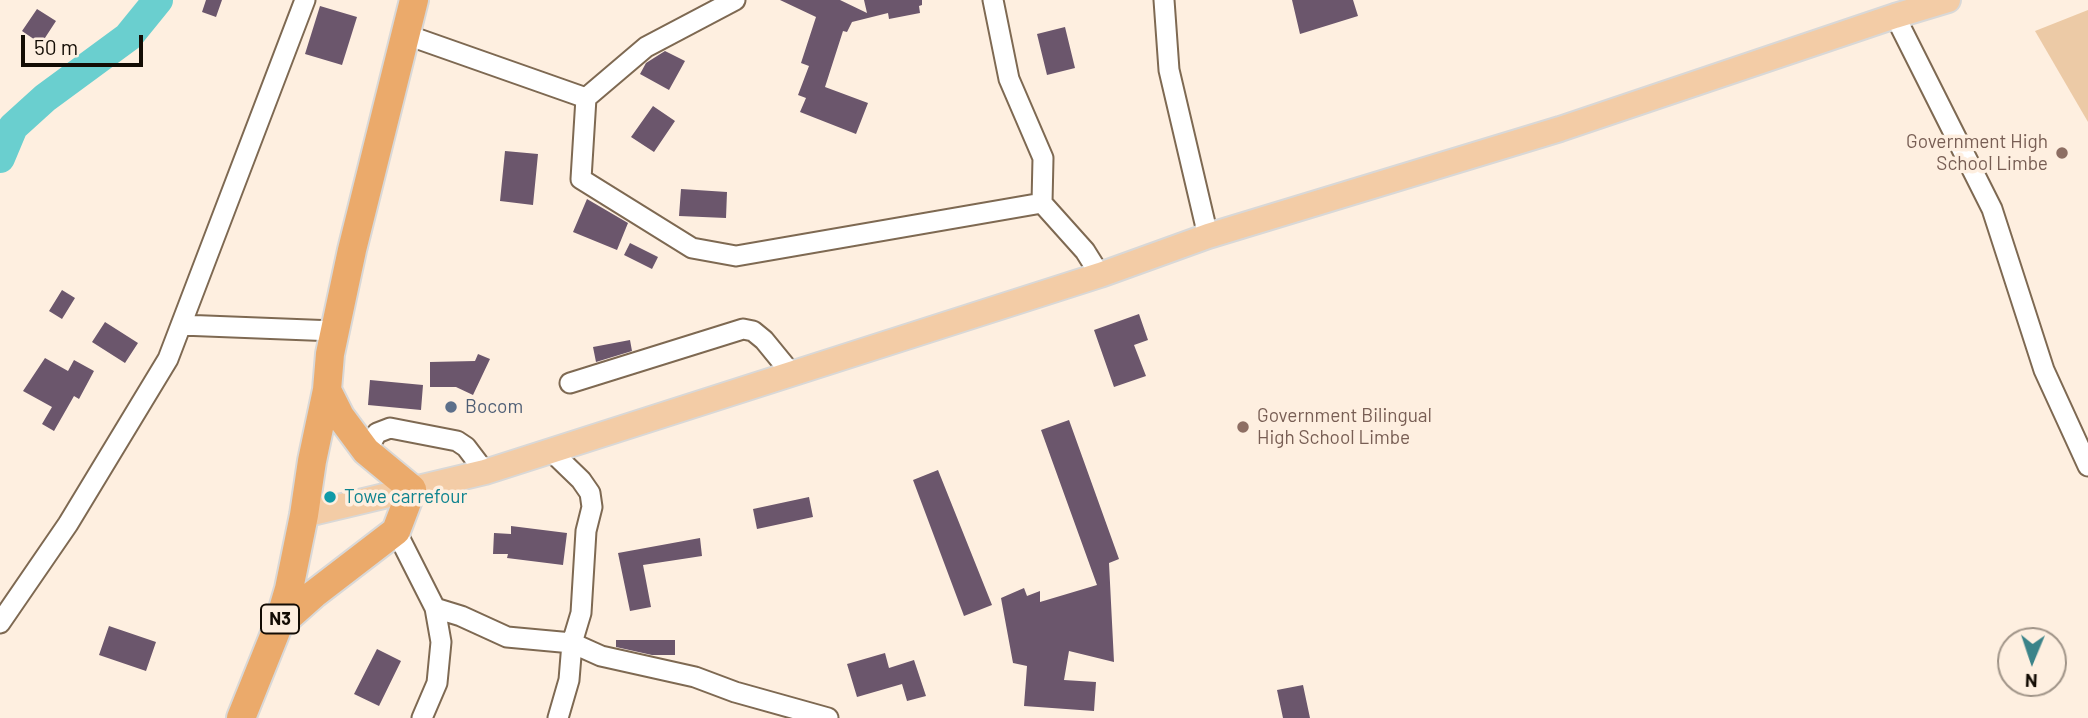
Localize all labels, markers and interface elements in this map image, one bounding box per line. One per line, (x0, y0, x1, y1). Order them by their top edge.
scale bar (24, 21, 147, 65)
text: 50 m (34, 34, 78, 59)
place label: Government High School Limbe (1906, 131, 2048, 175)
marker: Government High School Limbe (2054, 145, 2070, 161)
place label: Bocom (465, 396, 523, 418)
marker: Bocom (443, 399, 459, 415)
place label: Government Bilingual High School Limbe (1257, 405, 1432, 449)
marker: Government Bilingual High School Limbe (1235, 419, 1251, 435)
place label: Towe carrefour (344, 486, 467, 508)
marker: Towe carrefour (322, 489, 338, 505)
road number: N3 (261, 604, 299, 634)
north arrow (1997, 627, 2067, 697)
text: N (2025, 670, 2038, 693)

